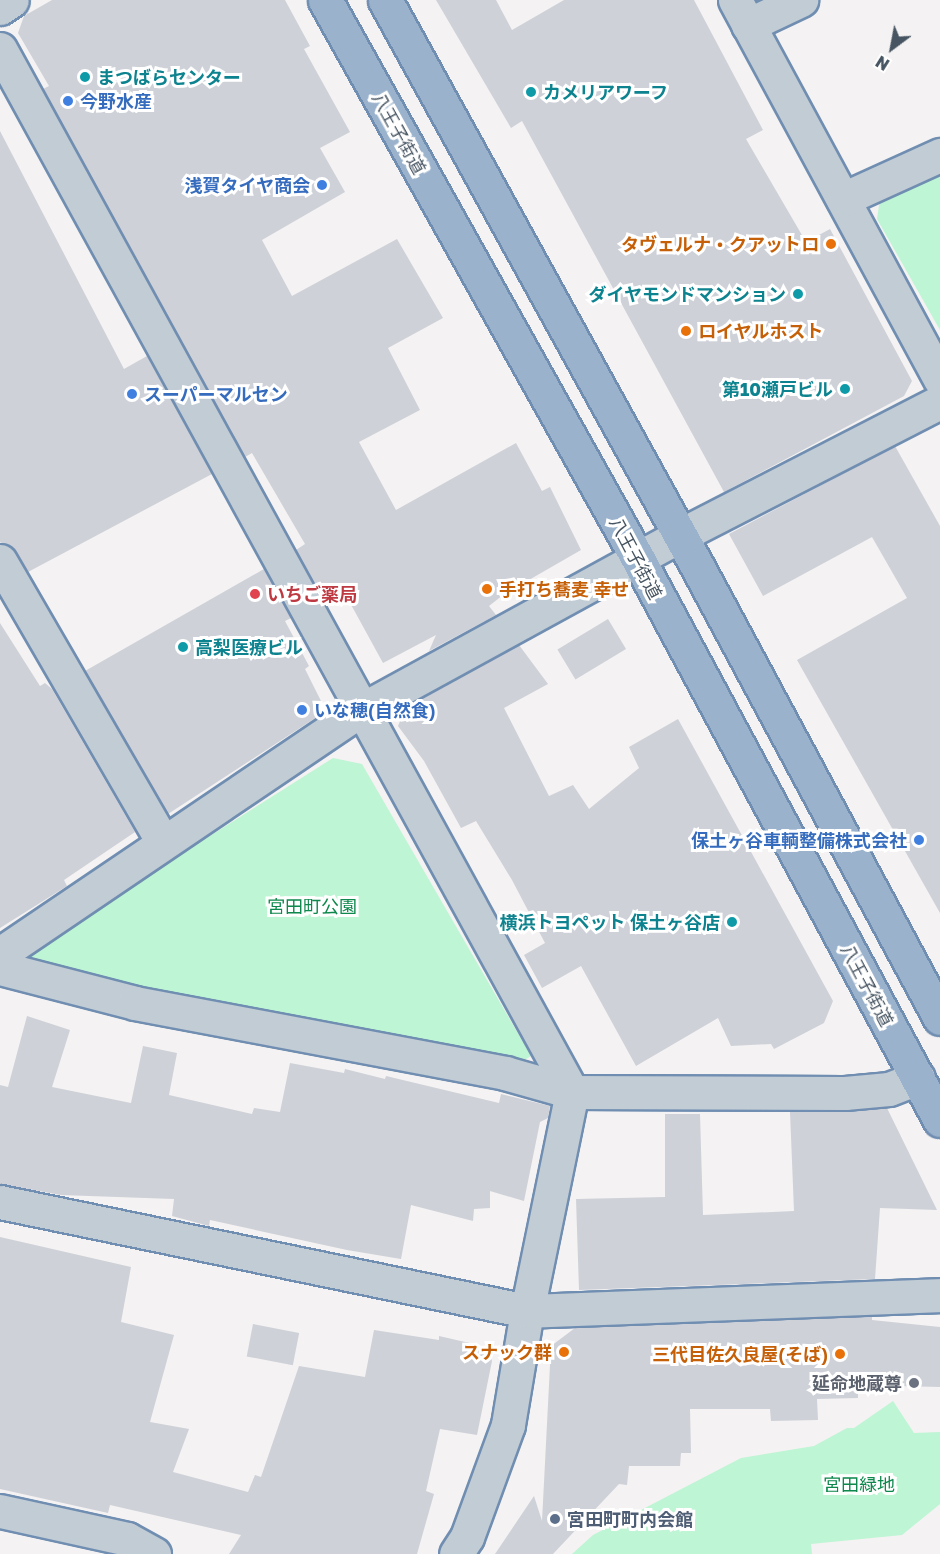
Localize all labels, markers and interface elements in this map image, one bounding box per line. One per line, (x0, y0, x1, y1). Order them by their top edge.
north arrow (862, 18, 922, 78)
text: N (872, 52, 893, 75)
place label: まつばらセンター (97, 66, 241, 88)
marker: まつばらセンター (78, 70, 92, 84)
place label: カメリアワーフ (543, 81, 669, 103)
marker: カメリアワーフ (524, 85, 538, 99)
street label: 八王子街道 (368, 88, 430, 178)
place label: 今野水産 (80, 90, 152, 112)
marker: 今野水産 (61, 94, 75, 108)
place label: 浅賀タイヤ商会 (184, 174, 310, 196)
marker: 浅賀タイヤ商会 (315, 178, 329, 192)
place label: タヴェルナ・クアットロ (621, 233, 819, 255)
marker: タヴェルナ・クアットロ (824, 237, 838, 251)
place label: ダイヤモンドマンション (588, 283, 786, 305)
marker: ダイヤモンドマンション (791, 287, 805, 301)
place label: ロイヤルホスト (698, 320, 824, 342)
marker: ロイヤルホスト (679, 324, 693, 338)
place label: 第10瀬戸ビル (722, 378, 833, 400)
marker: 第10瀬戸ビル (838, 382, 852, 396)
place label: スーパーマルセン (144, 383, 288, 405)
marker: スーパーマルセン (125, 387, 139, 401)
street label: 八王子街道 (605, 513, 667, 603)
place label: 手打ち蕎麦 幸せ (499, 578, 629, 600)
marker: 手打ち蕎麦 幸せ (480, 582, 494, 596)
place label: いちご薬局 (267, 583, 357, 605)
marker: いちご薬局 (248, 587, 262, 601)
place label: 高梨医療ビル (195, 636, 303, 658)
marker: 高梨医療ビル (176, 640, 190, 654)
place label: いな穂(自然食) (314, 699, 436, 721)
marker: いな穂(自然食) (295, 703, 309, 717)
place label: 保土ヶ谷車輌整備株式会社 (691, 829, 907, 851)
marker: 保土ヶ谷車輌整備株式会社 (912, 833, 926, 847)
park label: 宮田町公園 (267, 895, 357, 917)
place label: 横浜トヨペット 保土ヶ谷店 (500, 911, 720, 933)
marker: 横浜トヨペット 保土ヶ谷店 (725, 915, 739, 929)
street label: 八王子街道 (836, 940, 898, 1030)
place label: スナック群 (462, 1341, 552, 1363)
place label: 三代目佐久良屋(そば) (652, 1343, 828, 1365)
marker: スナック群 (557, 1345, 571, 1359)
marker: 三代目佐久良屋(そば) (833, 1347, 847, 1361)
place label: 延命地蔵尊 (812, 1372, 902, 1394)
marker: 延命地蔵尊 (907, 1376, 921, 1390)
park label: 宮田緑地 (823, 1473, 895, 1495)
place label: 宮田町町内会館 (567, 1508, 693, 1530)
marker: 宮田町町内会館 (548, 1512, 562, 1526)

